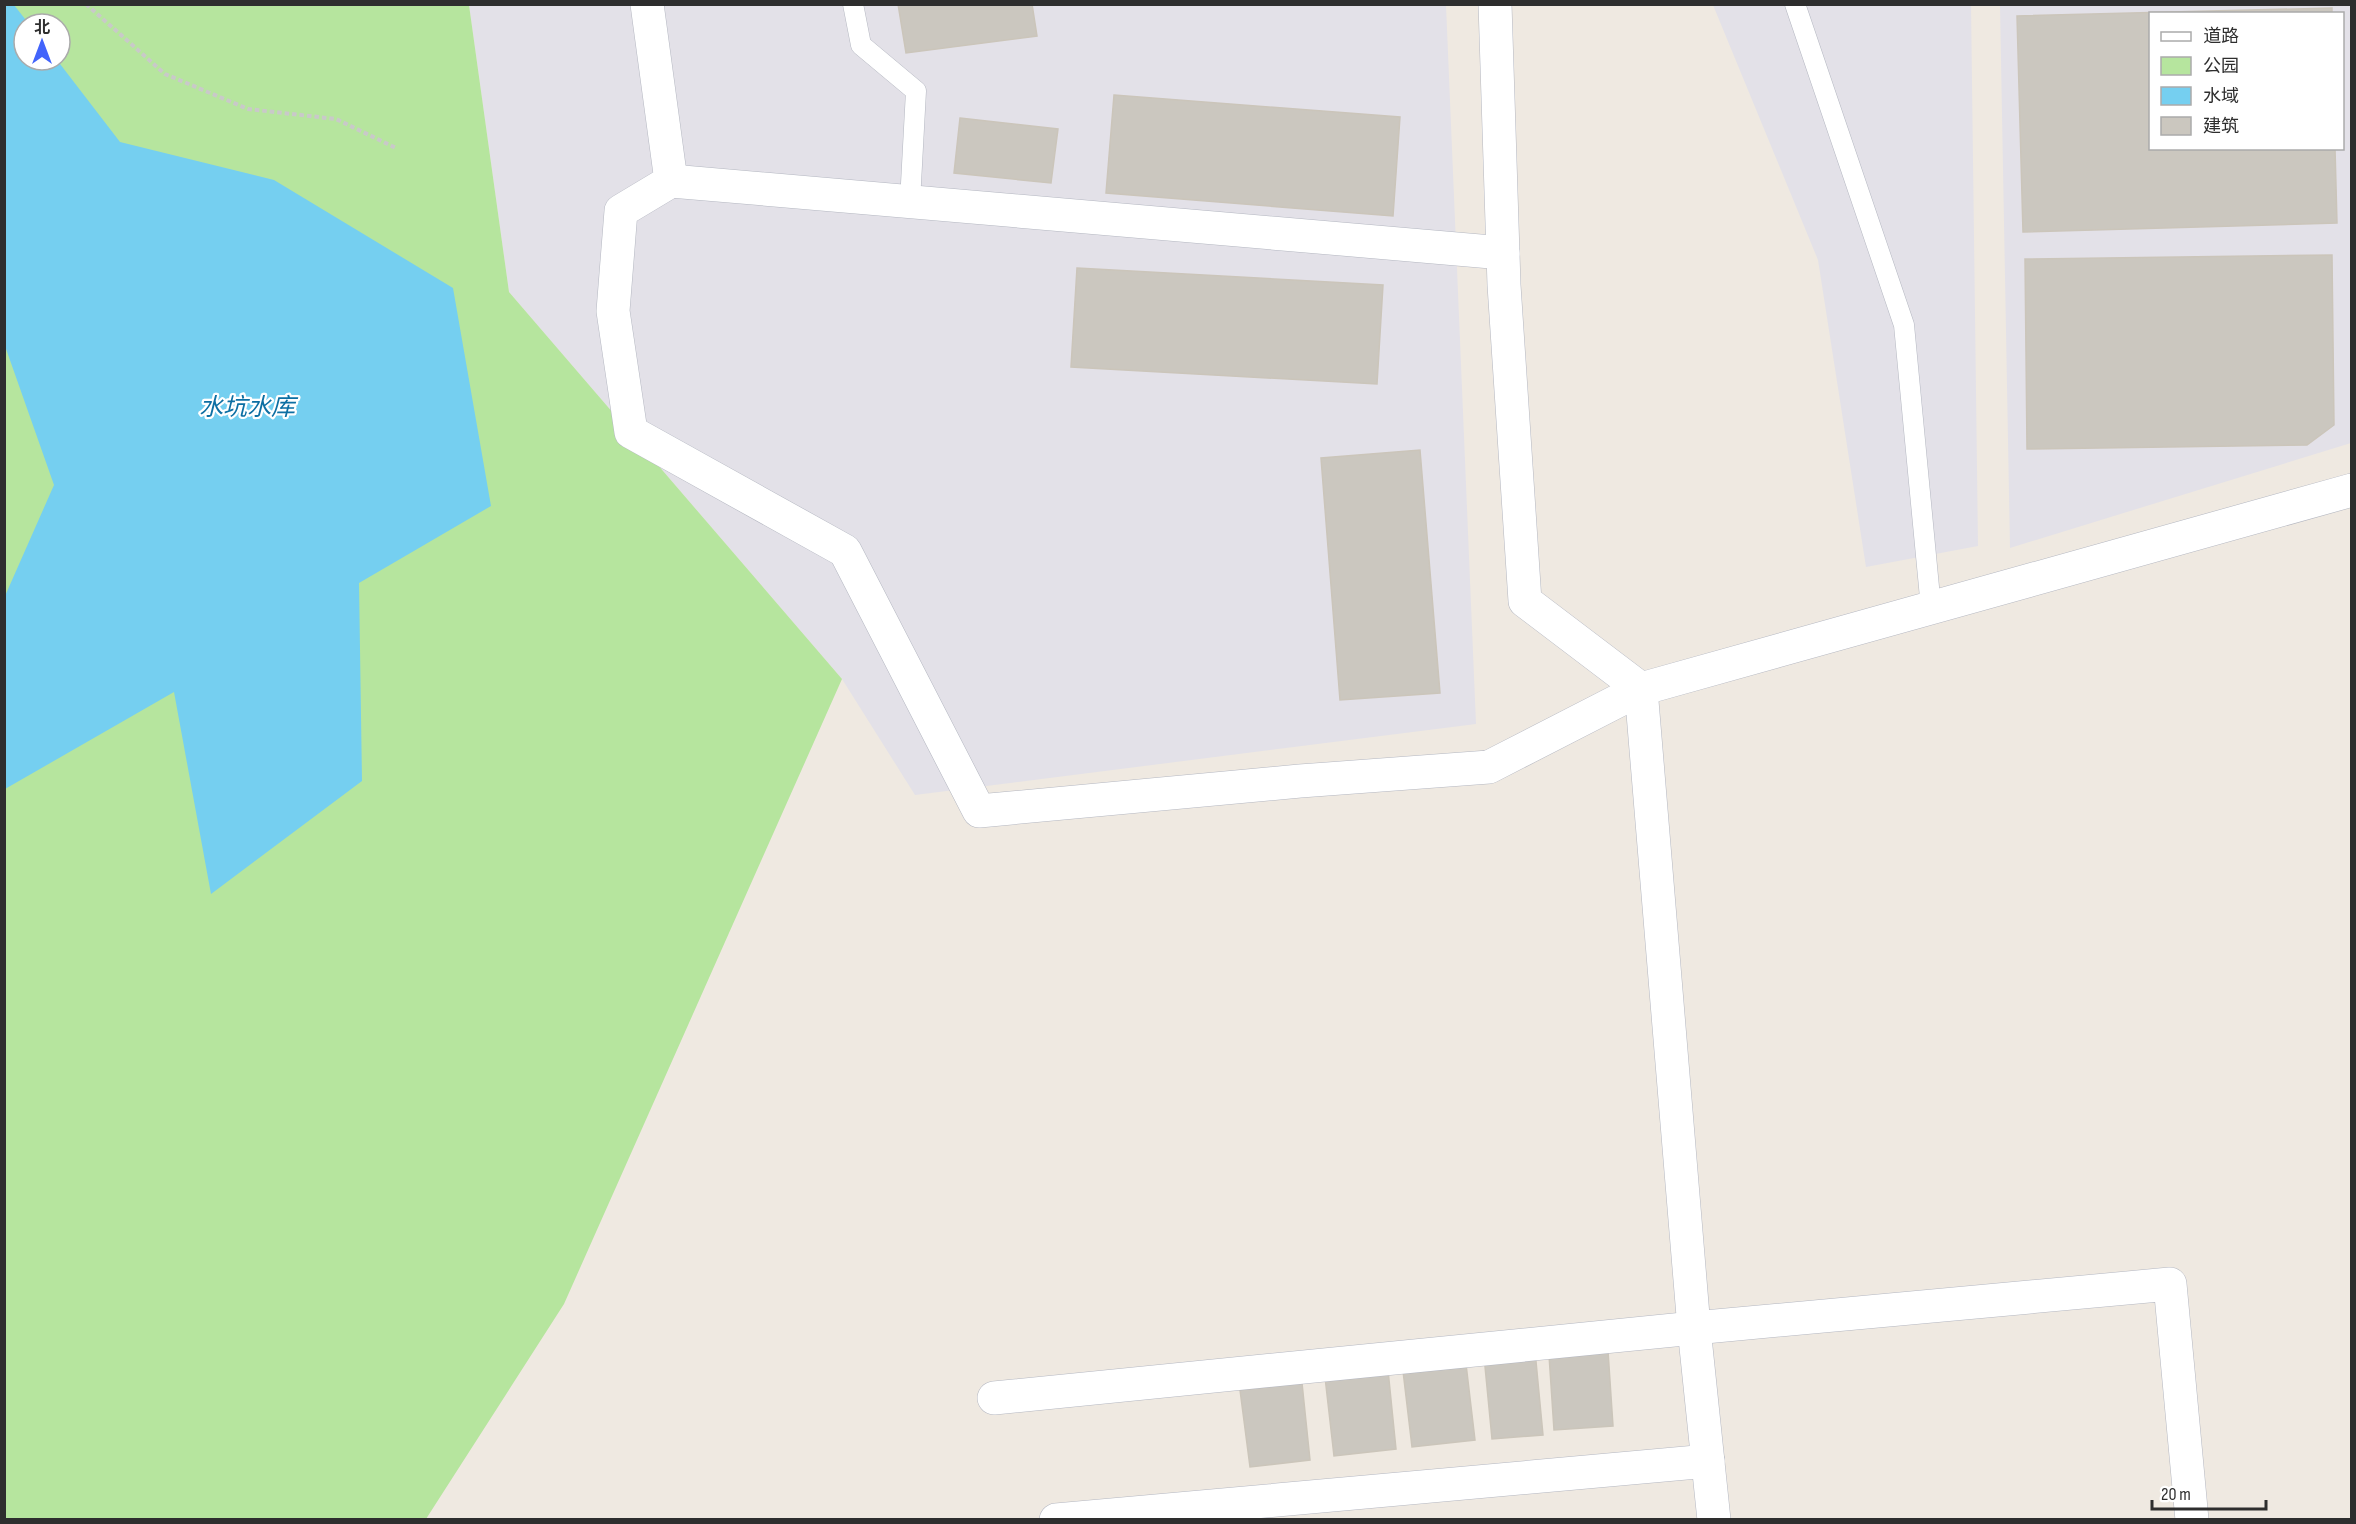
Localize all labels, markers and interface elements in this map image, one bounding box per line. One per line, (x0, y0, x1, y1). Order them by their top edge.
north arrow (12, 12, 72, 72)
legend (2149, 12, 2344, 150)
text: 北 (34, 19, 50, 38)
text: 道路 (2203, 26, 2239, 47)
text: 公园 (2203, 56, 2239, 77)
text: 水域 (2203, 86, 2239, 107)
text: 建筑 (2203, 116, 2239, 137)
water label: 水坑水库 (199, 393, 299, 422)
scale bar (2152, 1473, 2266, 1511)
text: 20 m (2161, 1484, 2191, 1505)

